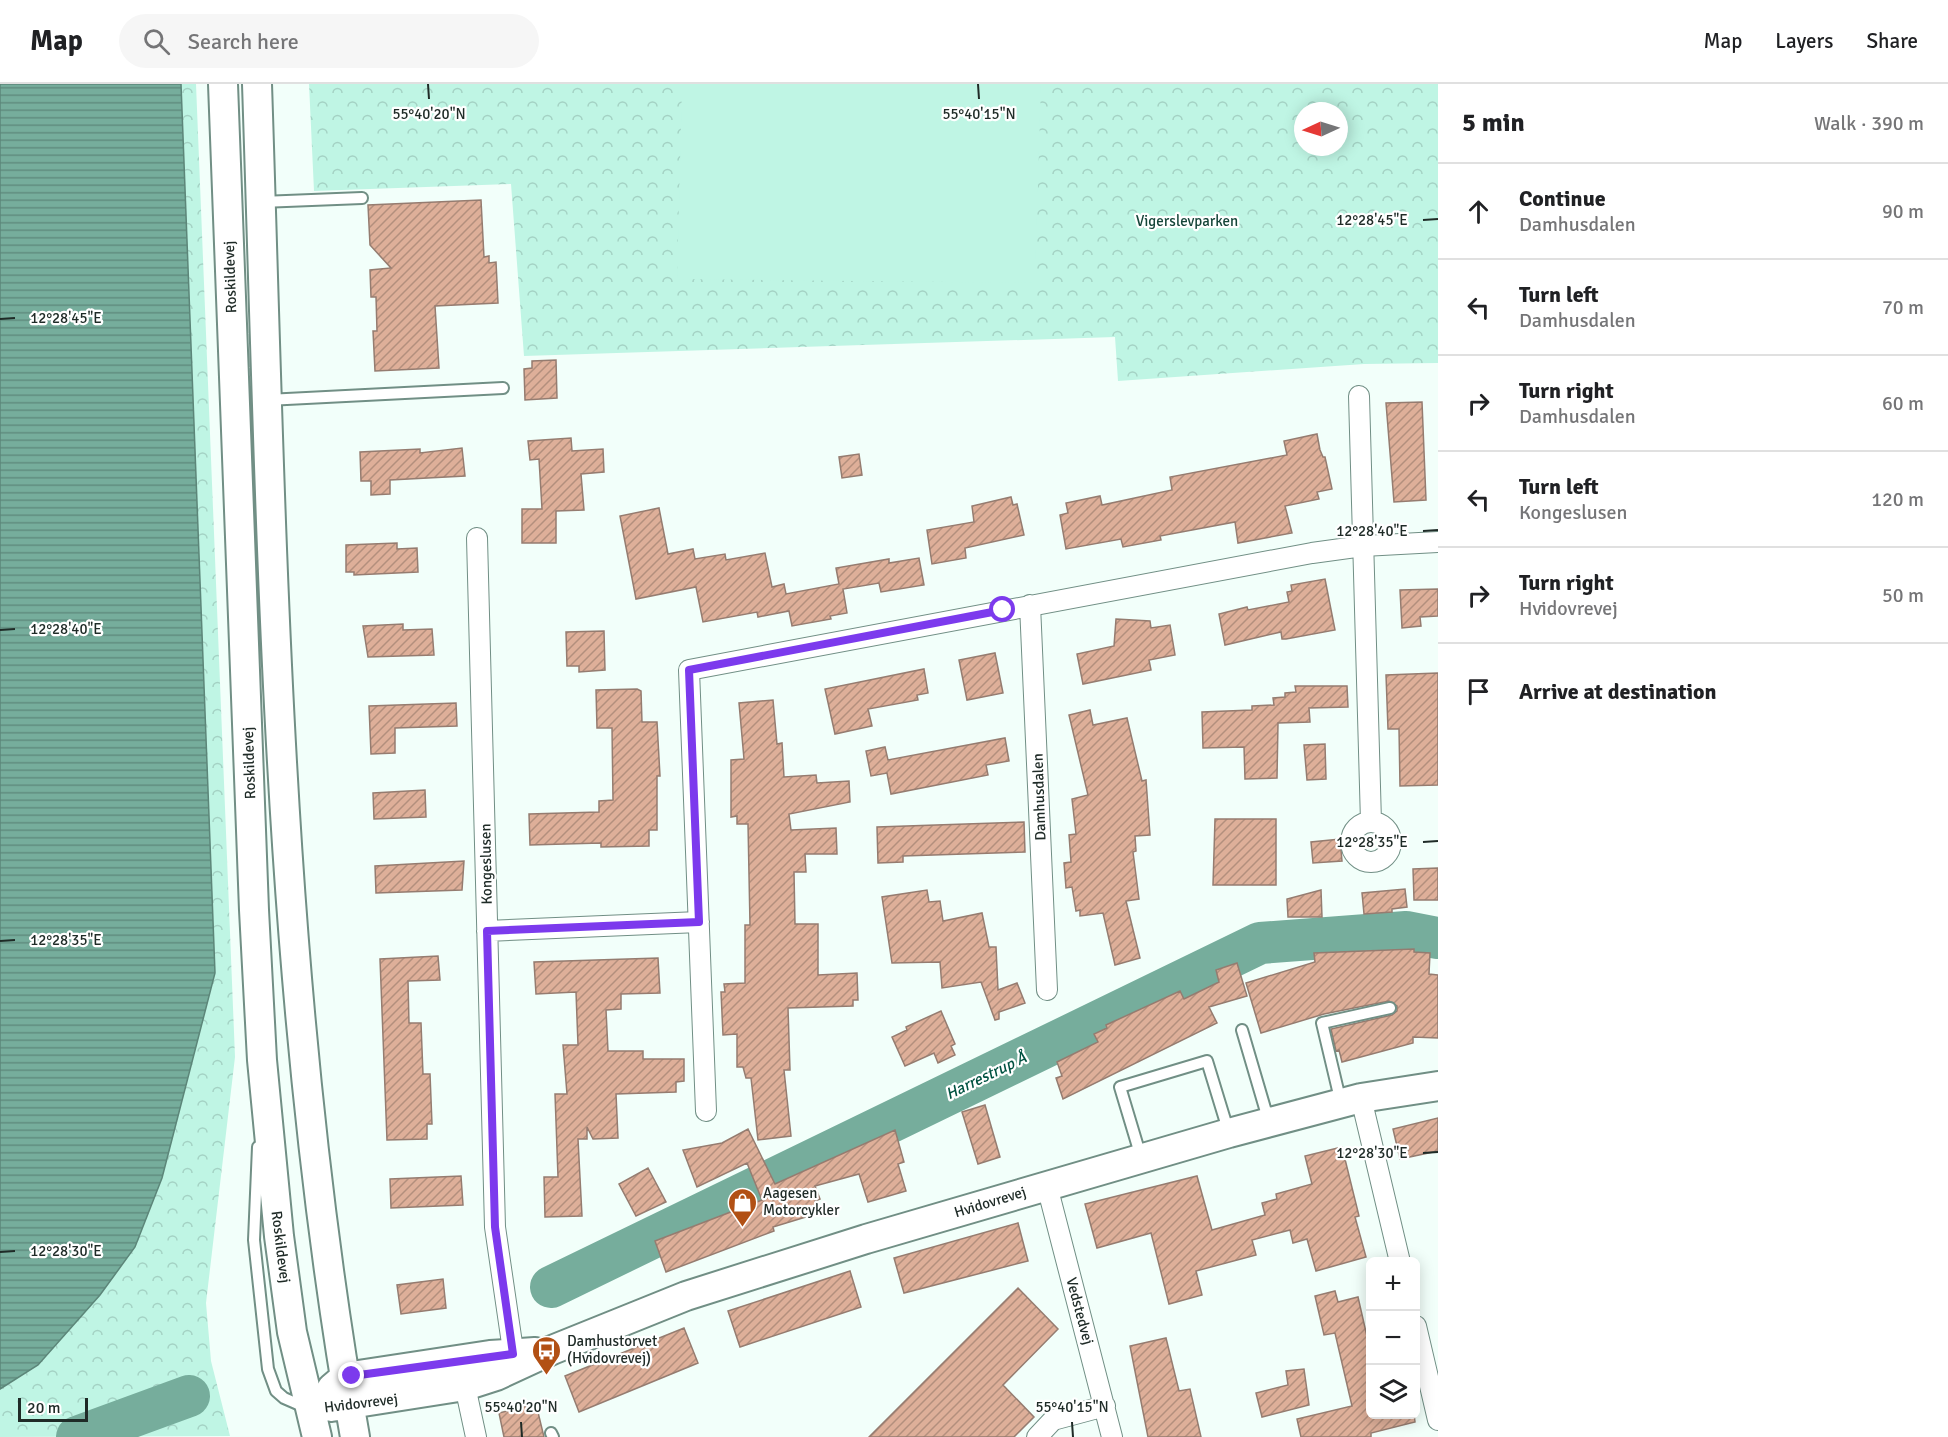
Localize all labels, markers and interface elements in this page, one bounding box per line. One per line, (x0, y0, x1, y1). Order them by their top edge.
search box (119, 14, 539, 68)
text: Map (30, 24, 83, 58)
icon: search (140, 25, 173, 58)
text: Search here (188, 28, 299, 55)
text: Map (1704, 28, 1742, 54)
text: Layers (1775, 28, 1833, 54)
text: Share (1866, 28, 1918, 54)
north arrow (1294, 102, 1348, 156)
text: 55°40'20"N (392, 105, 466, 123)
text: 55°40'15"N (942, 105, 1016, 123)
text: 5 min (1462, 107, 1525, 139)
text: Walk · 390 m (1814, 111, 1924, 136)
text: Continue (1519, 185, 1606, 212)
icon: ahead (1462, 195, 1495, 228)
text: 90 m (1882, 199, 1924, 224)
text: 12°28'45"E (1336, 211, 1408, 229)
park label: Vigerslevparken (1136, 212, 1238, 230)
text: Damhusdalen (1519, 212, 1636, 237)
street label: Roskildevej (220, 240, 240, 314)
text: Turn left (1519, 281, 1599, 308)
icon: left (1462, 291, 1495, 324)
text: 70 m (1882, 295, 1924, 320)
text: Damhusdalen (1519, 308, 1636, 333)
text: 12°28'45"E (30, 309, 102, 327)
text: Turn right (1519, 377, 1614, 404)
icon: right (1462, 387, 1495, 420)
text: 60 m (1882, 391, 1924, 416)
text: Damhusdalen (1519, 404, 1636, 429)
text: Turn left (1519, 473, 1599, 500)
icon: left (1462, 483, 1495, 516)
text: 120 m (1871, 487, 1924, 512)
text: Kongeslusen (1519, 500, 1627, 525)
text: 12°28'40"E (1336, 522, 1408, 540)
text: Turn right (1519, 569, 1614, 596)
icon: right (1462, 579, 1495, 612)
text: 50 m (1882, 583, 1924, 608)
route start (989, 596, 1015, 622)
text: Hvidovrevej (1519, 596, 1618, 621)
text: 12°28'40"E (30, 620, 102, 638)
icon: arrive (1462, 675, 1495, 708)
text: Arrive at destination (1519, 678, 1716, 705)
street label: Roskildevej (239, 726, 259, 800)
street label: Damhusdalen (1028, 753, 1050, 841)
street label: Kongeslusen (476, 823, 496, 905)
text: 12°28'35"E (1336, 833, 1408, 851)
text: 12°28'35"E (30, 931, 102, 949)
water label: Harrestrup Å (942, 1047, 1031, 1104)
text: 12°28'30"E (1336, 1144, 1408, 1162)
street label: Hvidovrevej (952, 1183, 1028, 1221)
place label: Aagesen Motorcykler (763, 1184, 840, 1219)
shop icon: Aagesen Motorcykler (726, 1186, 758, 1228)
street label: Roskildevej (268, 1210, 294, 1284)
text: 12°28'30"E (30, 1242, 102, 1260)
map controls (1366, 1257, 1420, 1419)
button: + (1366, 1257, 1420, 1311)
street label: Vedstedvej (1062, 1275, 1098, 1347)
button: − (1366, 1311, 1420, 1365)
place label: Damhustorvet (Hvidovrevej) (567, 1332, 657, 1367)
bus stop icon: Damhustorvet (Hvidovrevej) (530, 1334, 562, 1376)
route end (338, 1362, 364, 1388)
button: layers (1366, 1365, 1420, 1419)
street label: Hvidovrevej (323, 1390, 399, 1416)
scale bar (18, 1395, 88, 1422)
text: 20 m (27, 1398, 61, 1418)
text: 55°40'20"N (484, 1398, 558, 1416)
text: 55°40'15"N (1035, 1398, 1109, 1416)

